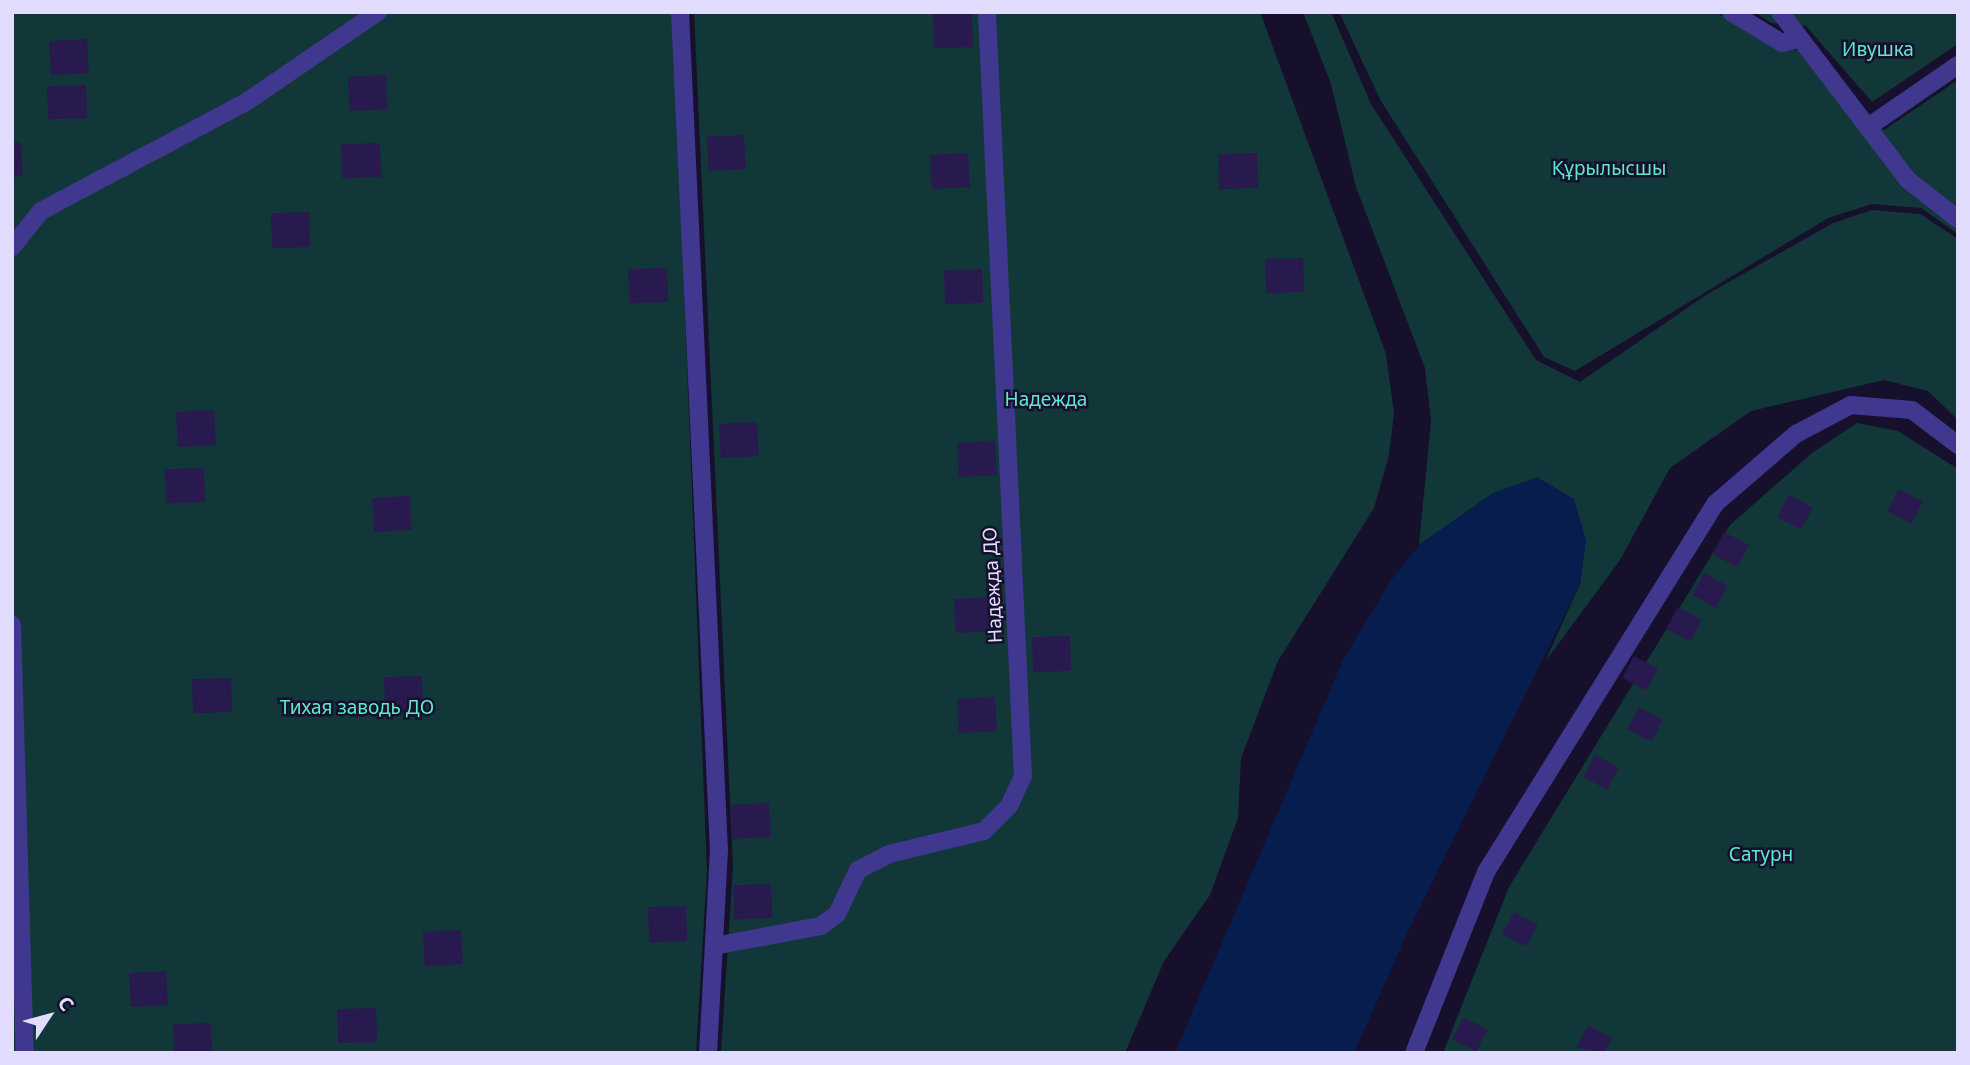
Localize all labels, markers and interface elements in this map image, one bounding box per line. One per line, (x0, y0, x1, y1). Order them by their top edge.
park label: Ивушка (1842, 39, 1914, 61)
park label: Құрылысшы (1552, 158, 1666, 180)
park label: Надежда (1005, 389, 1087, 411)
street label: Надежда ДО (979, 526, 1007, 644)
park label: Тихая заводь ДО (280, 697, 434, 719)
park label: Сатурн (1729, 844, 1793, 866)
north arrow (14, 981, 84, 1051)
text: С (52, 991, 80, 1016)

